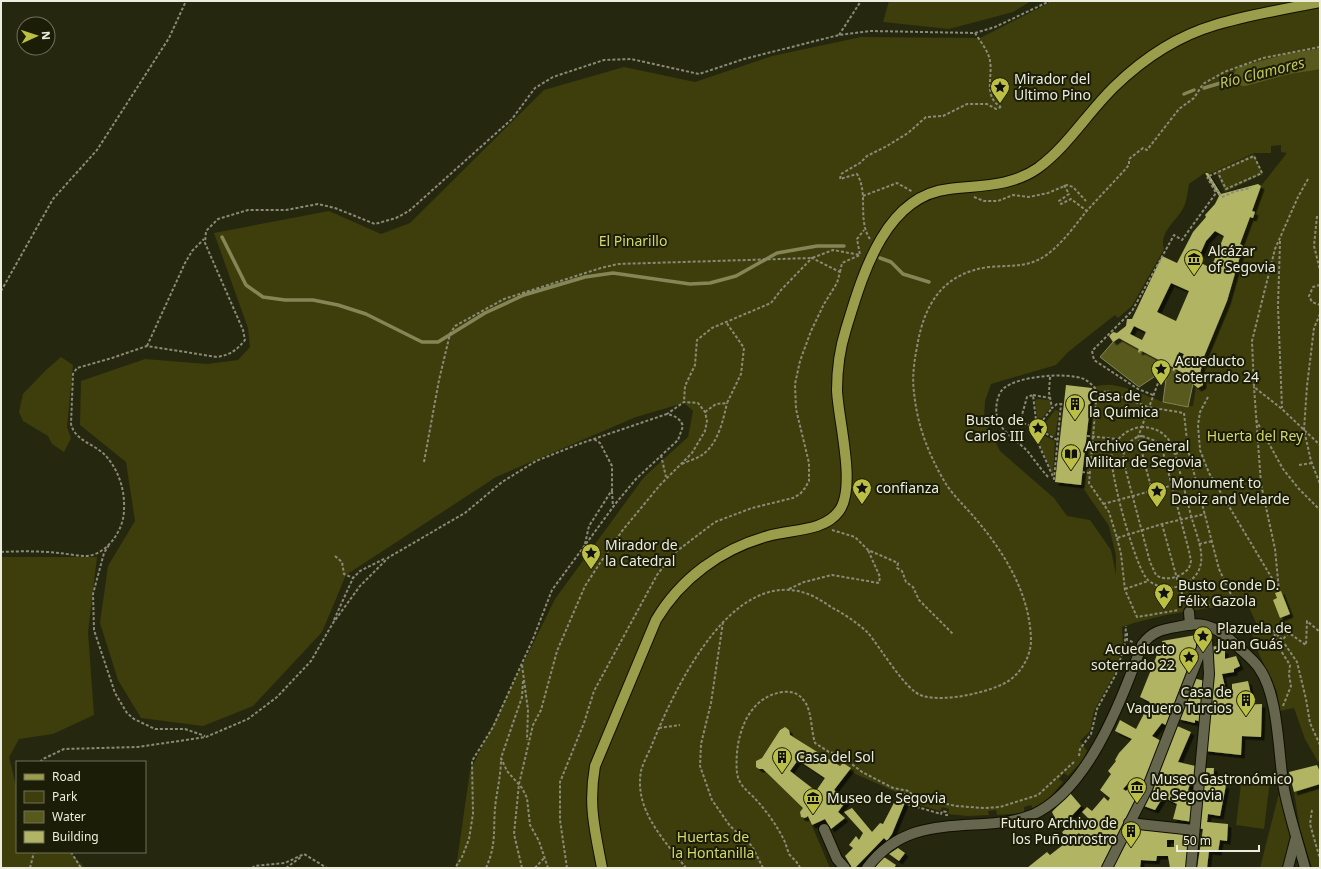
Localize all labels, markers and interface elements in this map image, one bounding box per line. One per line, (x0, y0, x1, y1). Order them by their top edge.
north arrow (16, 16, 56, 56)
text: N (39, 31, 54, 40)
water label: Río Clamores (1217, 52, 1307, 92)
place label: Mirador del Último Pino (1014, 69, 1091, 104)
place icon: Mirador del Último Pino (989, 76, 1011, 104)
park label: El Pinarillo (599, 231, 667, 250)
place label: Alcázar of Segovia (1208, 241, 1276, 276)
museum icon: Alcázar of Segovia (1183, 248, 1205, 276)
place label: Acueducto soterrado 24 (1175, 351, 1259, 386)
place icon: Acueducto soterrado 24 (1150, 358, 1172, 386)
place label: Casa de la Química (1089, 386, 1159, 421)
building icon: Casa de la Química (1064, 393, 1086, 421)
place label: Busto de Carlos III (965, 410, 1024, 445)
place icon: Busto de Carlos III (1027, 417, 1049, 445)
park label: Huerta del Rey (1207, 426, 1304, 445)
place label: Archivo General Militar de Segovia (1085, 436, 1202, 471)
library icon: Archivo General Militar de Segovia (1060, 443, 1082, 471)
place label: Monument to Daoiz and Velarde (1171, 473, 1290, 508)
place icon: confianza (851, 477, 873, 505)
place label: confianza (876, 478, 939, 497)
place icon: Monument to Daoiz and Velarde (1146, 480, 1168, 508)
place label: Mirador de la Catedral (605, 535, 678, 570)
place icon: Mirador de la Catedral (580, 542, 602, 570)
place label: Busto Conde D. Félix Gazola (1178, 575, 1279, 610)
place icon: Busto Conde D. Félix Gazola (1153, 582, 1175, 610)
place label: Plazuela de Juan Guás (1215, 618, 1292, 653)
place icon: Plazuela de Juan Guás (1192, 625, 1214, 653)
place label: Acueducto soterrado 22 (1091, 639, 1175, 674)
place icon: Acueducto soterrado 22 (1178, 646, 1200, 674)
place label: Casa de Vaquero Turcios (1127, 682, 1232, 717)
building icon: Casa de Vaquero Turcios (1235, 689, 1257, 717)
building icon: Casa del Sol (771, 746, 793, 774)
place label: Casa del Sol (796, 747, 874, 766)
legend (16, 761, 146, 853)
text: Road (52, 768, 81, 785)
place label: Museo Gastronómico de Segovia (1151, 769, 1292, 804)
museum icon: Museo Gastronómico de Segovia (1126, 776, 1148, 804)
museum icon: Museo de Segovia (802, 787, 824, 815)
text: Park (52, 788, 78, 805)
place label: Museo de Segovia (827, 788, 946, 807)
text: Water (52, 808, 86, 825)
place label: Futuro Archivo de los Puñonrostro (1001, 813, 1117, 848)
building icon: Futuro Archivo de los Puñonrostro (1120, 820, 1142, 848)
park label: Huertas de la Hontanilla (672, 827, 754, 862)
scale bar (1177, 827, 1259, 853)
text: Building (52, 828, 99, 845)
text: 50 m (1183, 832, 1211, 849)

